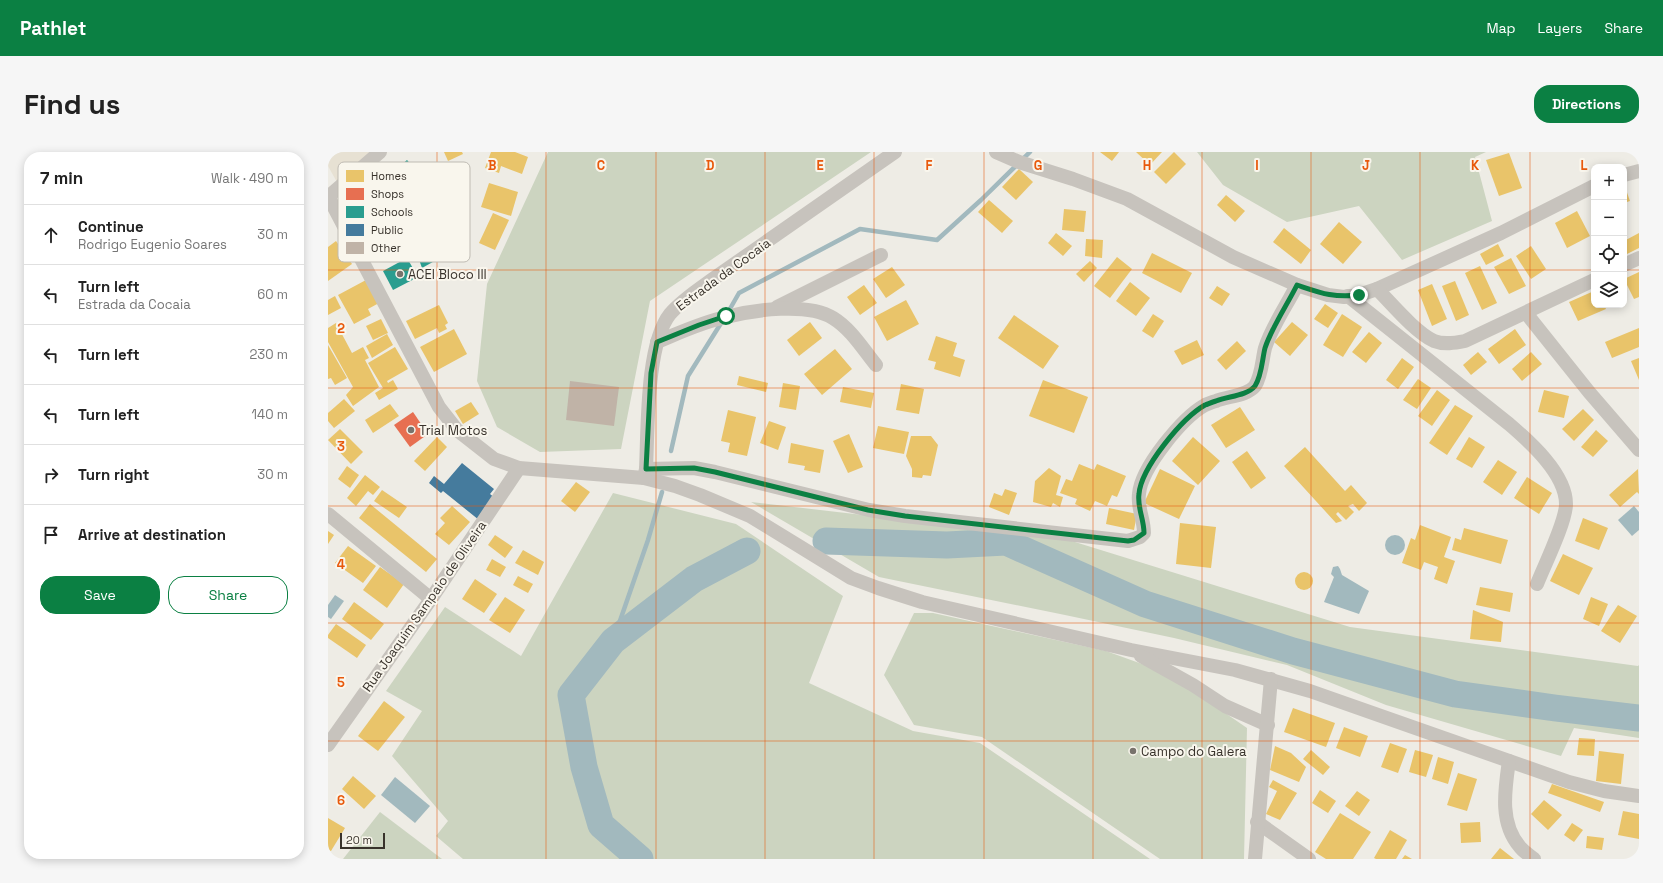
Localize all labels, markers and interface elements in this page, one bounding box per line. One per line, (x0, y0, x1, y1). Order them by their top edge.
text: Pathlet (20, 16, 86, 41)
text: Map (1486, 19, 1516, 37)
text: Layers (1538, 19, 1582, 37)
text: Share (1604, 19, 1643, 37)
button: Directions (1534, 85, 1639, 123)
text: Find us (24, 86, 121, 122)
text: B (488, 157, 497, 174)
text: C (597, 157, 605, 174)
text: D (706, 157, 715, 174)
text: E (816, 157, 824, 174)
text: F (926, 157, 933, 174)
text: G (1034, 157, 1042, 174)
text: H (1143, 157, 1151, 174)
text: I (1255, 157, 1259, 174)
text: J (1362, 157, 1370, 174)
text: K (1471, 157, 1480, 174)
text: L (1580, 157, 1588, 174)
legend (338, 162, 470, 262)
map controls (1591, 164, 1627, 308)
button: + (1591, 164, 1627, 200)
text: 7 min (40, 167, 83, 189)
text: Homes (371, 169, 407, 183)
text: Walk · 490 m (211, 170, 288, 187)
text: Shops (371, 187, 404, 201)
button: − (1591, 200, 1627, 236)
text: Schools (371, 205, 413, 219)
text: Continue (78, 217, 144, 236)
text: Public (371, 223, 403, 237)
icon: ahead (40, 224, 62, 246)
text: 30 m (257, 226, 288, 243)
street label: Estrada da Cocaia (673, 234, 774, 314)
text: Rodrigo Eugenio Soares (78, 236, 227, 253)
button: locate (1591, 236, 1627, 272)
text: Other (371, 241, 401, 255)
place label: ACEI Bloco III (408, 266, 487, 283)
marker: ACEI Bloco III (395, 269, 405, 279)
button: layers (1591, 272, 1627, 308)
text: Turn left (78, 277, 140, 296)
icon: left (40, 284, 62, 306)
text: 60 m (257, 286, 288, 303)
route end (1350, 286, 1368, 304)
text: Estrada da Cocaia (78, 296, 191, 313)
route start (717, 307, 735, 325)
text: 2 (337, 320, 345, 337)
icon: left (40, 344, 62, 366)
text: Turn left (78, 345, 140, 364)
text: 230 m (250, 346, 288, 363)
icon: left (40, 404, 62, 426)
text: Turn left (78, 405, 140, 424)
text: 140 m (252, 406, 288, 423)
place label: Trial Motos (419, 422, 488, 439)
marker: Trial Motos (406, 425, 416, 435)
text: 3 (337, 438, 345, 455)
icon: right (40, 464, 62, 486)
text: Turn right (78, 465, 149, 484)
text: 30 m (257, 466, 288, 483)
street label: Rua Joaquim Sampaio de Oliveira (359, 517, 490, 695)
icon: arrive (40, 524, 62, 546)
text: Arrive at destination (78, 525, 226, 544)
text: 4 (337, 556, 345, 573)
button: Save (40, 576, 160, 614)
button: Share (168, 576, 288, 614)
text: 5 (337, 674, 345, 691)
place label: Campo do Galera (1141, 743, 1247, 760)
marker: Campo do Galera (1128, 746, 1138, 756)
text: 6 (337, 792, 345, 809)
scale bar (340, 831, 385, 850)
text: 20 m (346, 833, 372, 847)

